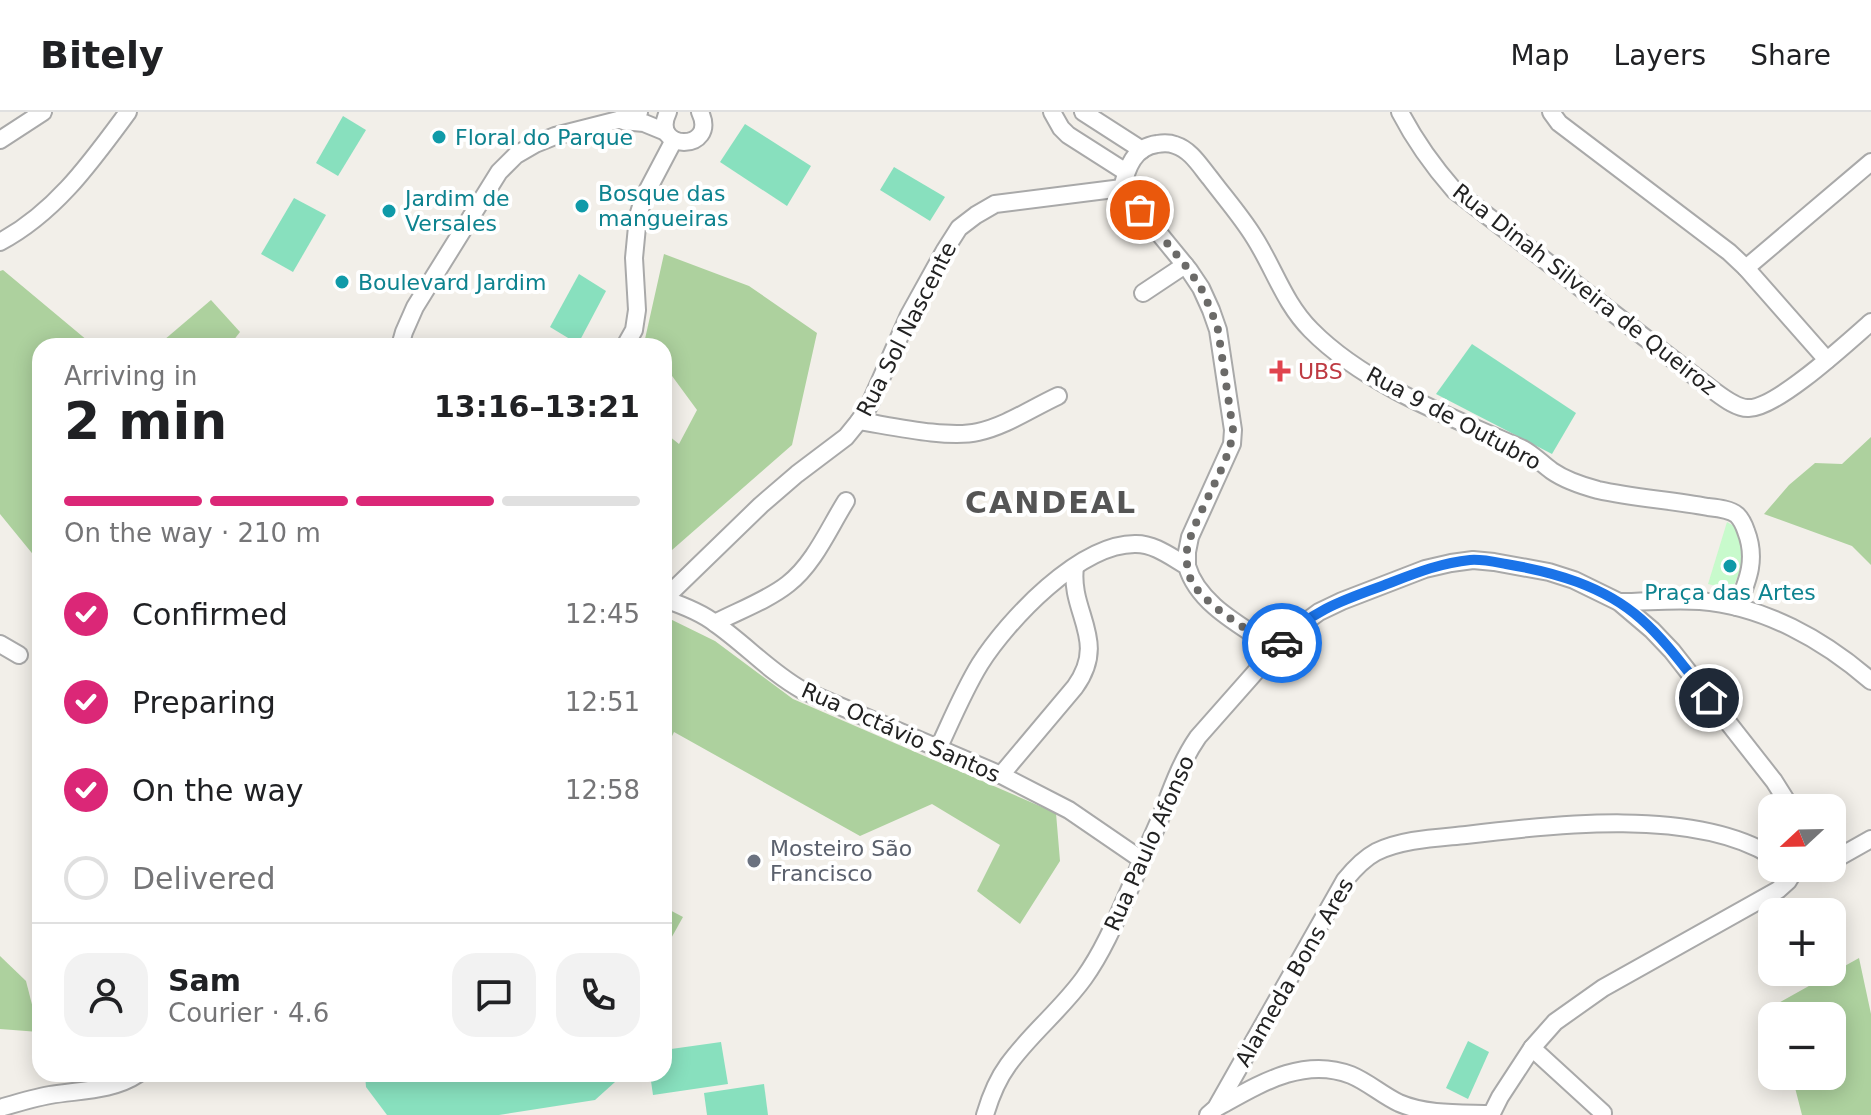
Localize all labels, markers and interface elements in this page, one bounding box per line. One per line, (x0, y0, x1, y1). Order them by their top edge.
text: Bitely (40, 33, 164, 77)
text: Map (1510, 39, 1570, 72)
text: Layers (1614, 39, 1706, 72)
text: Share (1750, 39, 1831, 72)
place label: Floral do Parque (455, 125, 633, 150)
marker: Floral do Parque (430, 128, 448, 146)
pin (1106, 176, 1174, 244)
street label: Rua Dinah Silveira de Queiroz (1448, 179, 1721, 400)
place label: Bosque das mangueiras (598, 181, 728, 231)
place label: Jardim de Versales (403, 186, 510, 236)
icon: bag (1118, 188, 1162, 232)
marker: Bosque das mangueiras (573, 197, 591, 215)
marker: Jardim de Versales (380, 202, 398, 220)
street label: Rua Sol Nascente (852, 238, 961, 421)
place label: Boulevard Jardim (358, 270, 546, 295)
marker: Boulevard Jardim (333, 273, 351, 291)
place label: UBS (1298, 359, 1343, 384)
marker: UBS (1269, 360, 1291, 382)
text: Arriving in (64, 361, 198, 391)
street label: Rua 9 de Outubro (1362, 362, 1545, 475)
text: 13:16–13:21 (434, 389, 640, 424)
text: 2 min (64, 391, 227, 451)
district label: CANDEAL (965, 485, 1137, 520)
text: On the way · 210 m (64, 518, 321, 548)
marker: Praça das Artes (1721, 557, 1739, 575)
place label: Praça das Artes (1644, 580, 1816, 605)
icon: check (64, 592, 108, 636)
text: Confirmed (132, 597, 288, 632)
text: 12:45 (565, 599, 640, 629)
courier (1242, 603, 1322, 683)
icon: car (1260, 621, 1304, 665)
pin (1675, 664, 1743, 732)
icon: home (1687, 676, 1731, 720)
street label: Rua Octávio Santos (798, 677, 1004, 788)
icon: check (64, 680, 108, 724)
text: Preparing (132, 685, 276, 720)
text: 12:51 (565, 687, 640, 717)
street label: Rua Paulo Afonso (1100, 752, 1199, 935)
icon: check (64, 768, 108, 812)
text: On the way (132, 773, 304, 808)
text: 12:58 (565, 775, 640, 805)
north arrow (1758, 794, 1846, 882)
map controls (1758, 794, 1846, 1090)
place label: Mosteiro São Francisco (770, 836, 912, 886)
marker: Mosteiro São Francisco (745, 852, 763, 870)
text: Delivered (132, 861, 276, 896)
street label: Alameda Bons Ares (1230, 874, 1359, 1071)
button: + (1758, 898, 1846, 986)
button: person (64, 953, 148, 1037)
button: chat (452, 953, 536, 1037)
button: phone (556, 953, 640, 1037)
text: Sam (168, 963, 241, 998)
text: Courier · 4.6 (168, 998, 329, 1028)
button: − (1758, 1002, 1846, 1090)

